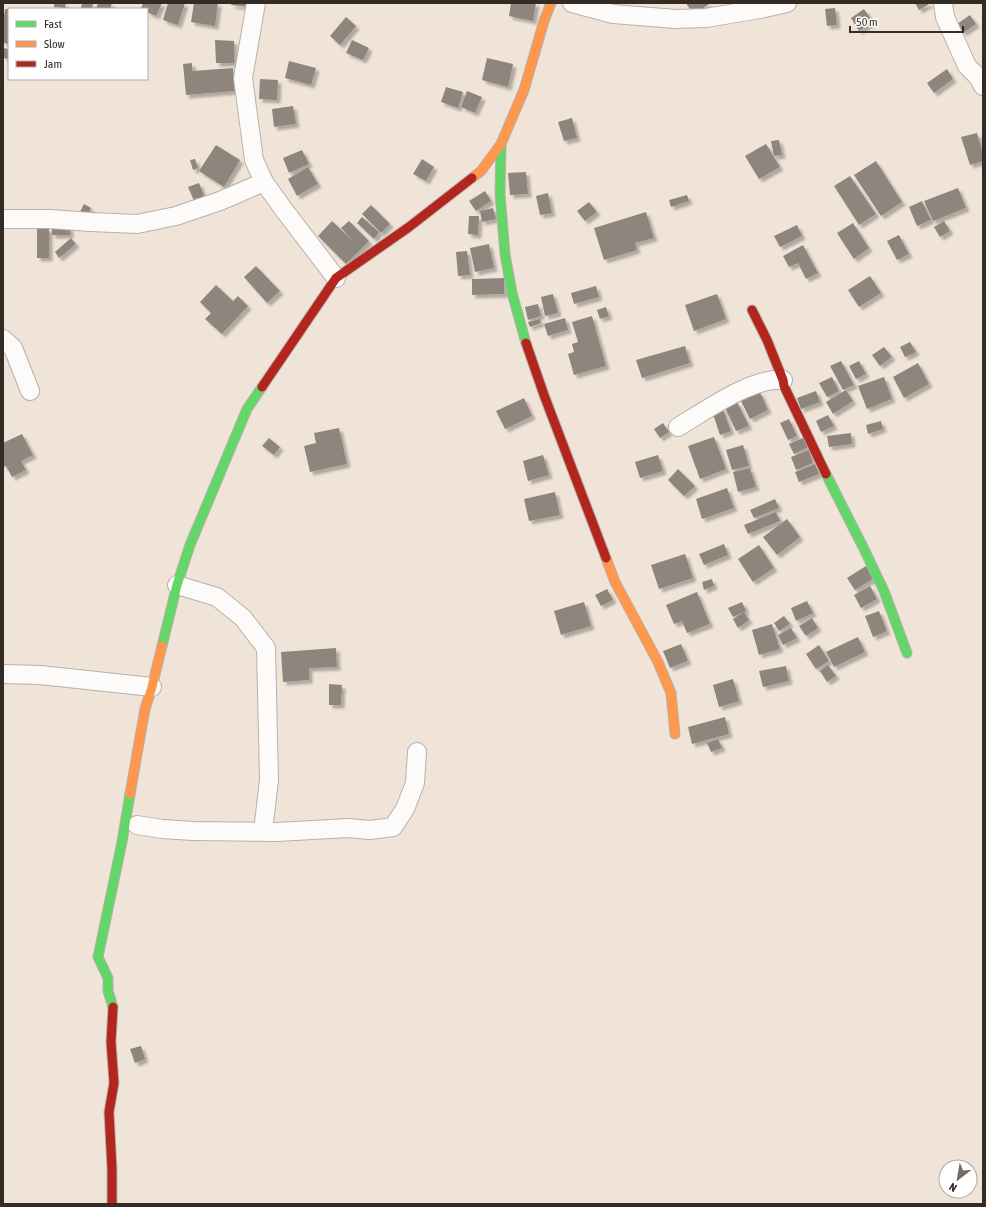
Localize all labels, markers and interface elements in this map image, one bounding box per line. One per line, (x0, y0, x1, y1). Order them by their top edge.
legend (8, 8, 148, 80)
scale bar (850, 8, 963, 34)
text: 50 m (856, 15, 878, 29)
text: Fast (44, 17, 62, 31)
text: Slow (44, 37, 65, 51)
text: Jam (44, 57, 62, 71)
north arrow (938, 1159, 978, 1199)
text: N (947, 1181, 959, 1194)

